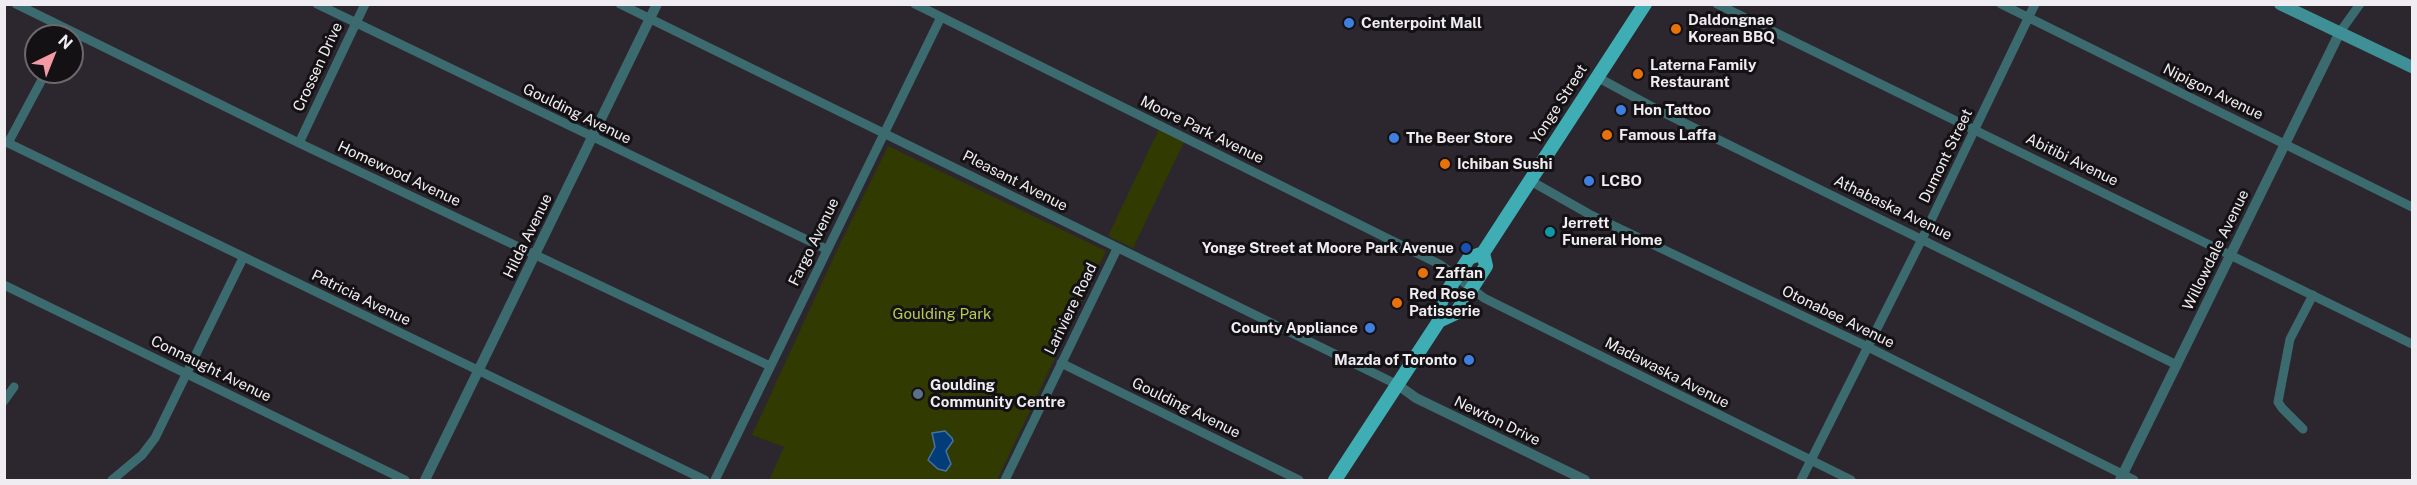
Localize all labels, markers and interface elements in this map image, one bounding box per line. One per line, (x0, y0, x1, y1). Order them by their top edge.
place label: Daldongnae Korean BBQ (1688, 11, 1775, 46)
place label: Centerpoint Mall (1361, 14, 1482, 32)
marker: Centerpoint Mall (1342, 16, 1356, 30)
street label: Crossen Drive (289, 20, 347, 114)
marker: Daldongnae Korean BBQ (1669, 22, 1683, 36)
north arrow (24, 24, 84, 84)
text: N (54, 31, 76, 53)
place label: Laterna Family Restaurant (1650, 56, 1756, 91)
street label: Nipigon Avenue (2160, 60, 2266, 124)
street label: Yonge Street (1527, 61, 1591, 147)
marker: Laterna Family Restaurant (1631, 67, 1645, 81)
street label: Goulding Avenue (520, 80, 634, 148)
street label: Moore Park Avenue (1137, 92, 1267, 168)
place label: Hon Tattoo (1633, 101, 1711, 119)
marker: Hon Tattoo (1614, 103, 1628, 117)
street label: Dumont Street (1915, 106, 1977, 206)
place label: Famous Laffa (1619, 126, 1716, 144)
marker: Famous Laffa (1600, 128, 1614, 142)
place label: The Beer Store (1406, 129, 1513, 147)
street label: Abitibi Avenue (2023, 130, 2121, 190)
marker: The Beer Store (1387, 131, 1401, 145)
street label: Homewood Avenue (335, 138, 463, 210)
street label: Pleasant Avenue (959, 147, 1071, 215)
place label: Ichiban Sushi (1457, 155, 1552, 173)
marker: Ichiban Sushi (1438, 157, 1452, 171)
place label: LCBO (1601, 172, 1642, 190)
street label: Athabaska Avenue (1831, 172, 1955, 244)
marker: LCBO (1582, 174, 1596, 188)
street label: Willowdale Avenue (2179, 187, 2253, 313)
street label: Hilda Avenue (500, 191, 556, 281)
street label: Fargo Avenue (785, 195, 843, 289)
place label: Jerrett Funeral Home (1562, 214, 1662, 249)
marker: Jerrett Funeral Home (1543, 225, 1557, 239)
place label: Yonge Street at Moore Park Avenue (1202, 239, 1454, 257)
marker: Yonge Street at Moore Park Avenue (1459, 241, 1473, 255)
street label: Lariviere Road (1041, 260, 1101, 358)
place label: Zaffan (1435, 264, 1483, 282)
street label: Patricia Avenue (309, 266, 413, 330)
marker: Zaffan (1416, 266, 1430, 280)
street label: Otonabee Avenue (1779, 282, 1897, 352)
place label: Red Rose Patisserie (1409, 285, 1480, 320)
marker: Red Rose Patisserie (1390, 296, 1404, 310)
park label: Goulding Park (893, 305, 991, 323)
place label: County Appliance (1231, 319, 1358, 337)
marker: County Appliance (1363, 321, 1377, 335)
street label: Connaught Avenue (148, 332, 274, 406)
street label: Madawaska Avenue (1602, 334, 1732, 412)
place label: Mazda of Toronto (1334, 351, 1457, 369)
marker: Mazda of Toronto (1462, 353, 1476, 367)
street label: Goulding Avenue (1129, 374, 1243, 442)
place label: Goulding Community Centre (930, 376, 1065, 411)
marker: Goulding Community Centre (911, 387, 925, 401)
street label: Newton Drive (1451, 392, 1543, 450)

